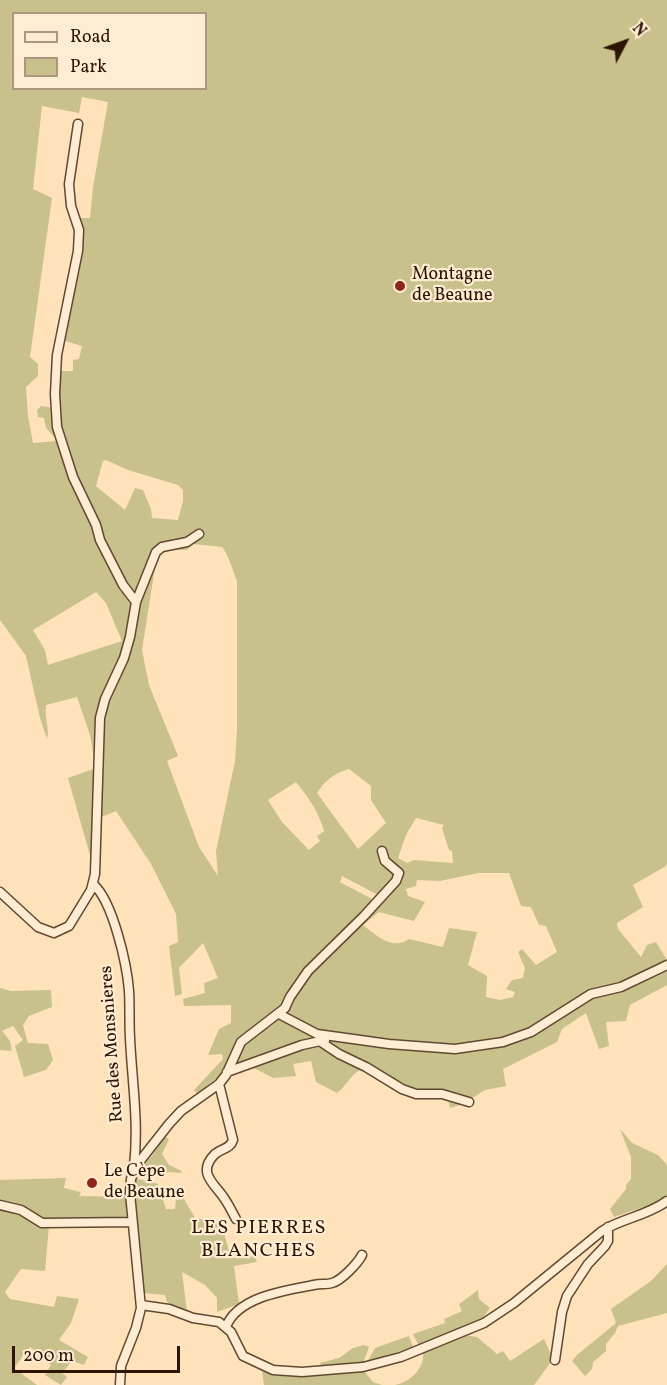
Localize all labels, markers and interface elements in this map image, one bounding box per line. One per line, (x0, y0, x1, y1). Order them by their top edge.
legend (12, 12, 207, 90)
north arrow (595, 12, 655, 72)
text: N (626, 19, 651, 42)
text: Road (70, 25, 111, 50)
text: Park (70, 55, 107, 80)
place label: Montagne de Beaune (412, 265, 492, 308)
marker: Montagne de Beaune (393, 279, 407, 293)
street label: Rue des Monsnieres (97, 965, 129, 1123)
place label: Le Cèpe de Beaune (104, 1162, 184, 1204)
marker: Le Cèpe de Beaune (85, 1176, 99, 1190)
district label: LES PIERRES BLANCHES (191, 1217, 327, 1264)
scale bar (15, 1334, 183, 1372)
text: 200 m (23, 1344, 74, 1369)

